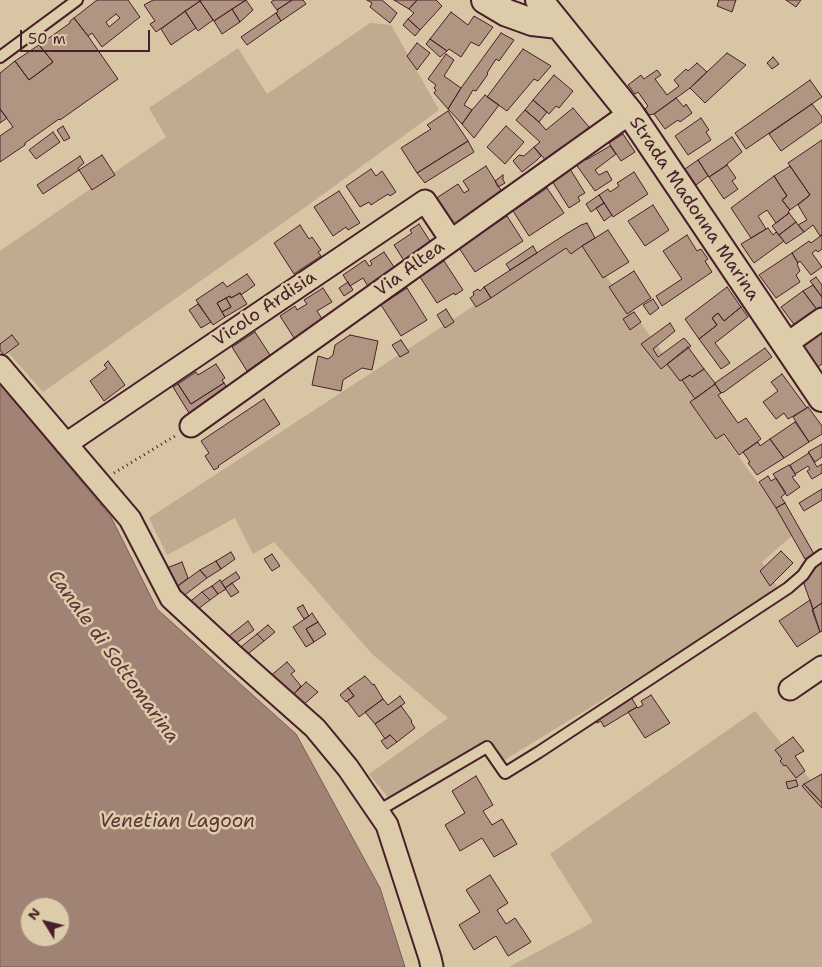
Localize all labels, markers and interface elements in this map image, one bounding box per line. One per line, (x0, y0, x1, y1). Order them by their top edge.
scale bar (22, 20, 152, 52)
text: 50 m (28, 29, 66, 49)
street label: Strada Madonna Marina (624, 113, 764, 305)
street label: Via Altea (371, 236, 449, 302)
street label: Vicolo Ardisia (209, 267, 321, 351)
water label: Canale di Sottomarina (43, 566, 183, 748)
water label: Venetian Lagoon (99, 811, 255, 833)
north arrow (20, 897, 70, 947)
text: N (23, 904, 44, 924)

